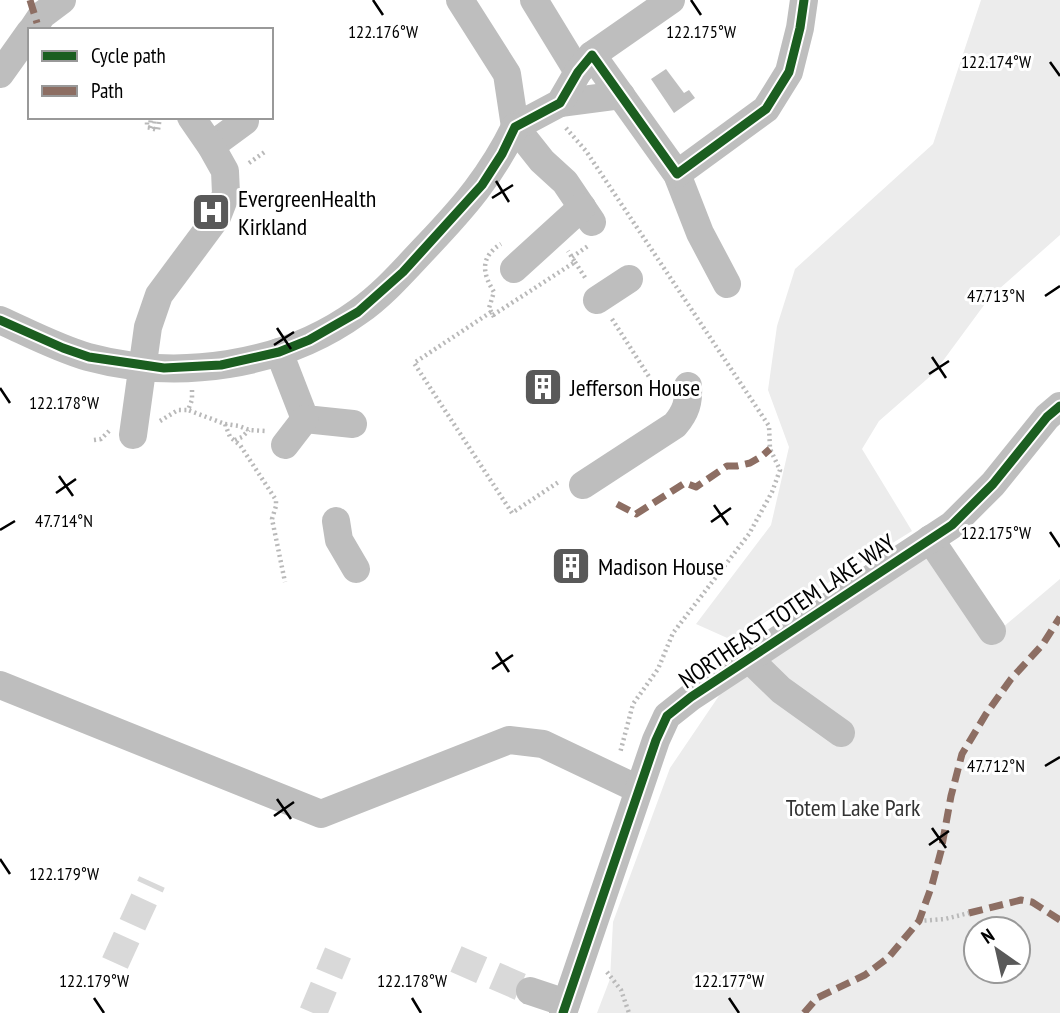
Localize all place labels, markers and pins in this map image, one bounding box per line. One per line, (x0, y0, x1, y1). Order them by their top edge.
place label: EvergreenHealth Kirkland (238, 183, 376, 242)
hospital icon: EvergreenHealth Kirkland (190, 191, 232, 233)
building icon: Jefferson House (522, 366, 564, 408)
place label: Jefferson House (569, 372, 700, 403)
building icon: Madison House (550, 545, 592, 587)
place label: Madison House (598, 551, 724, 582)

